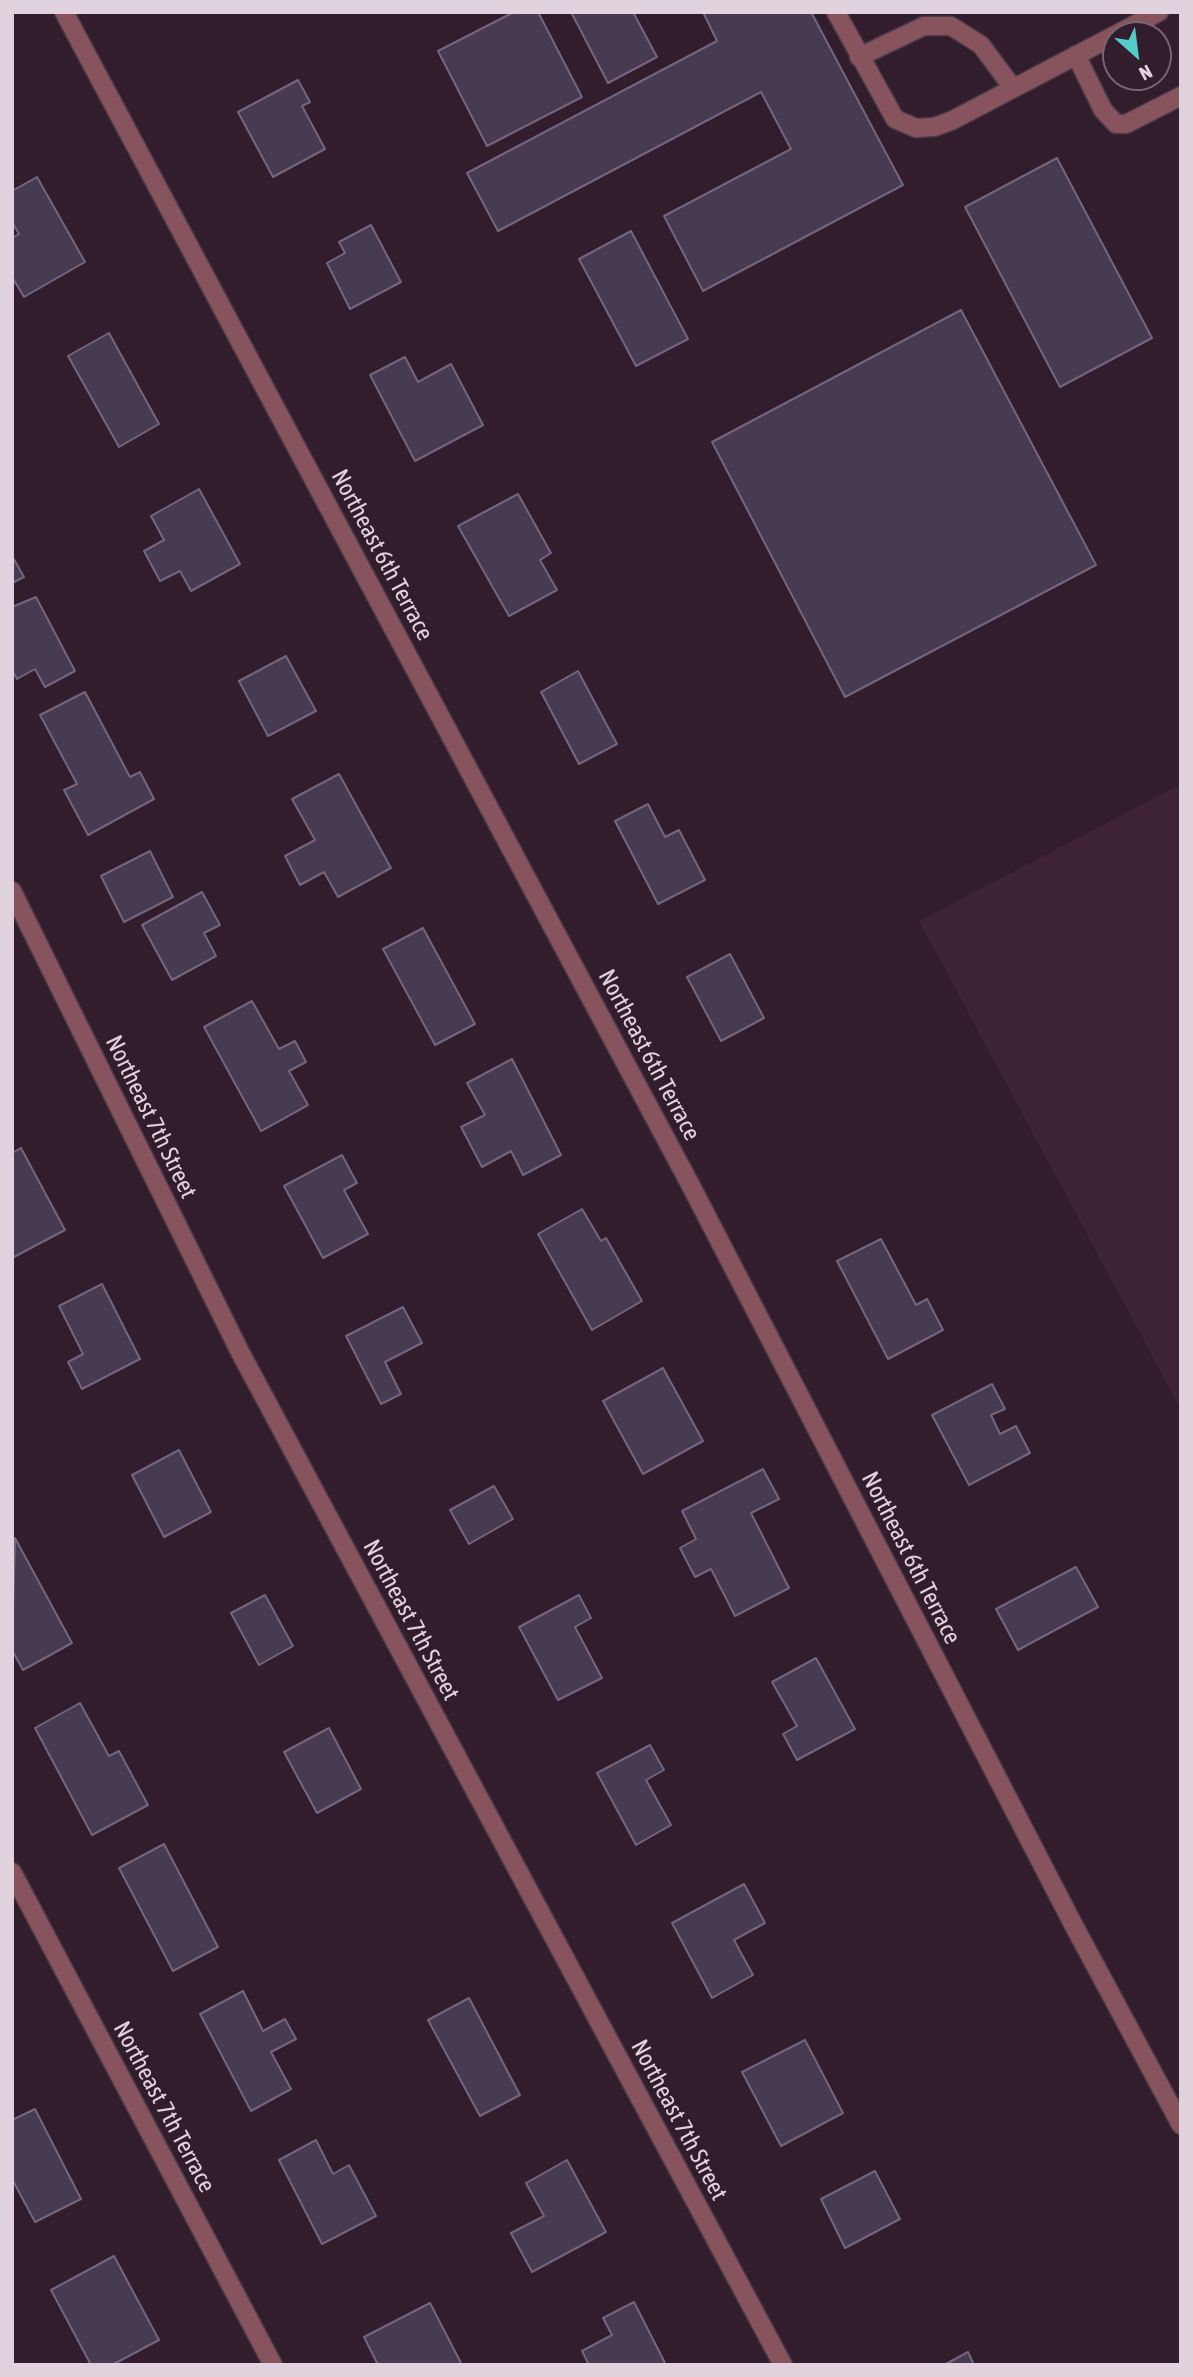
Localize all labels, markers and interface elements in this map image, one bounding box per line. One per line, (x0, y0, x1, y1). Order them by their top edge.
north arrow (1102, 21, 1172, 91)
text: N (1136, 60, 1156, 85)
street label: Northeast 6th Terrace (325, 465, 439, 645)
street label: Northeast 6th Terrace (592, 965, 706, 1145)
street label: Northeast 7th Street (99, 1031, 203, 1203)
street label: Northeast 6th Terrace (855, 1467, 967, 1649)
street label: Northeast 7th Street (357, 1535, 465, 1705)
street label: Northeast 7th Terrace (107, 2017, 221, 2197)
street label: Northeast 7th Street (625, 2035, 733, 2205)

